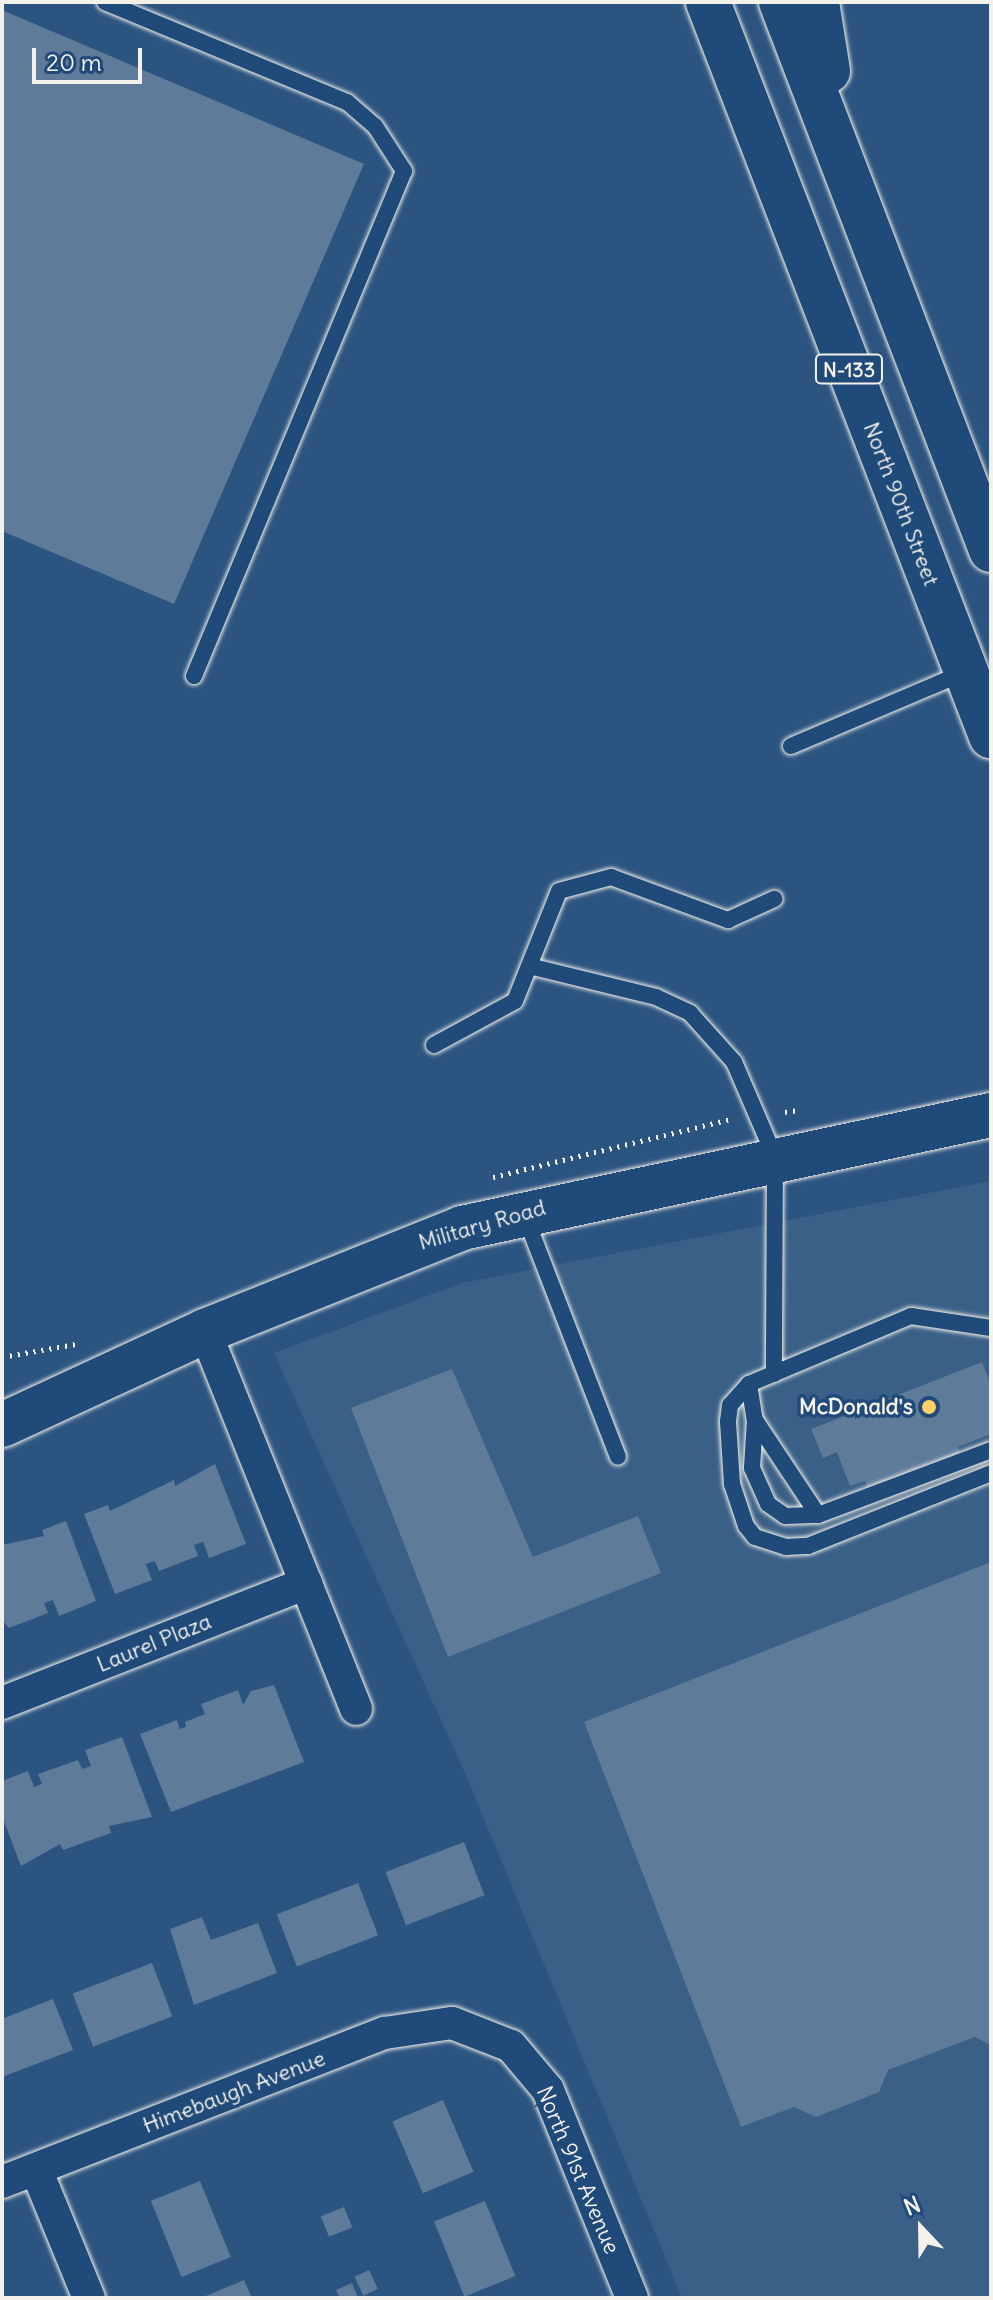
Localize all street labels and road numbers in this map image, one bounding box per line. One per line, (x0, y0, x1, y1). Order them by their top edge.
road number: N-133 (813, 353, 885, 385)
street label: North 90th Street (858, 419, 944, 589)
street label: Military Road (415, 1194, 549, 1256)
street label: Laurel Plaza (93, 1608, 215, 1678)
street label: Himebaugh Avenue (139, 2045, 329, 2139)
street label: North 91st Avenue (531, 2082, 625, 2258)

